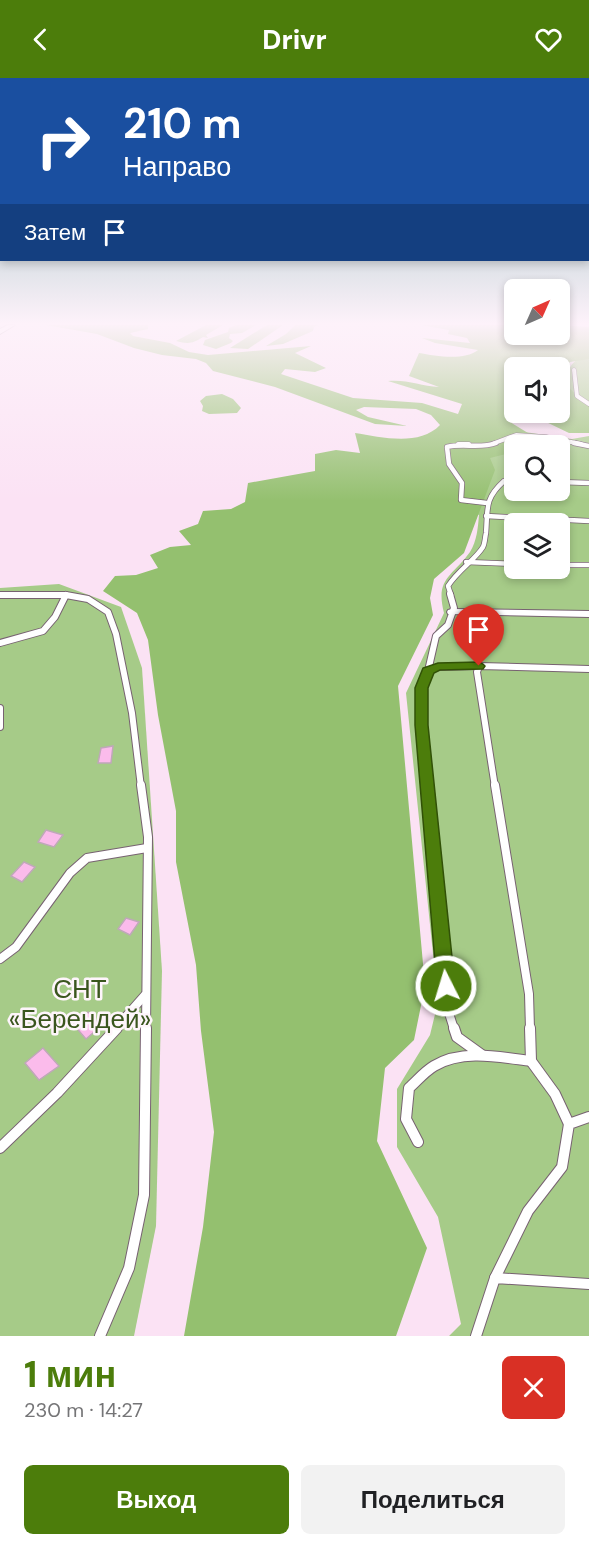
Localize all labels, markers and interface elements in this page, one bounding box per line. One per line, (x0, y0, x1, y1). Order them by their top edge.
text: Drivr (262, 22, 327, 57)
icon: back (24, 23, 57, 56)
icon: heart (532, 23, 565, 56)
text: 210 m (123, 96, 241, 151)
icon: right (24, 102, 102, 180)
text: Направо (123, 149, 231, 184)
icon: arrive (98, 216, 131, 249)
text: Затем (24, 218, 86, 247)
north arrow (504, 279, 570, 345)
map controls (504, 279, 570, 579)
button: sound (504, 357, 570, 423)
button: search (504, 435, 570, 501)
button: layers (504, 513, 570, 579)
pin (453, 604, 504, 666)
icon: arrive (462, 613, 495, 646)
position arrow (414, 954, 478, 1018)
park label: СНТ «Берендей» (9, 972, 151, 1036)
text: 1 мин (24, 1351, 116, 1398)
button: close (502, 1356, 565, 1419)
text: 230 m · 14:27 (24, 1397, 143, 1423)
button: Выход (24, 1465, 289, 1534)
button: Поделиться (301, 1465, 565, 1534)

